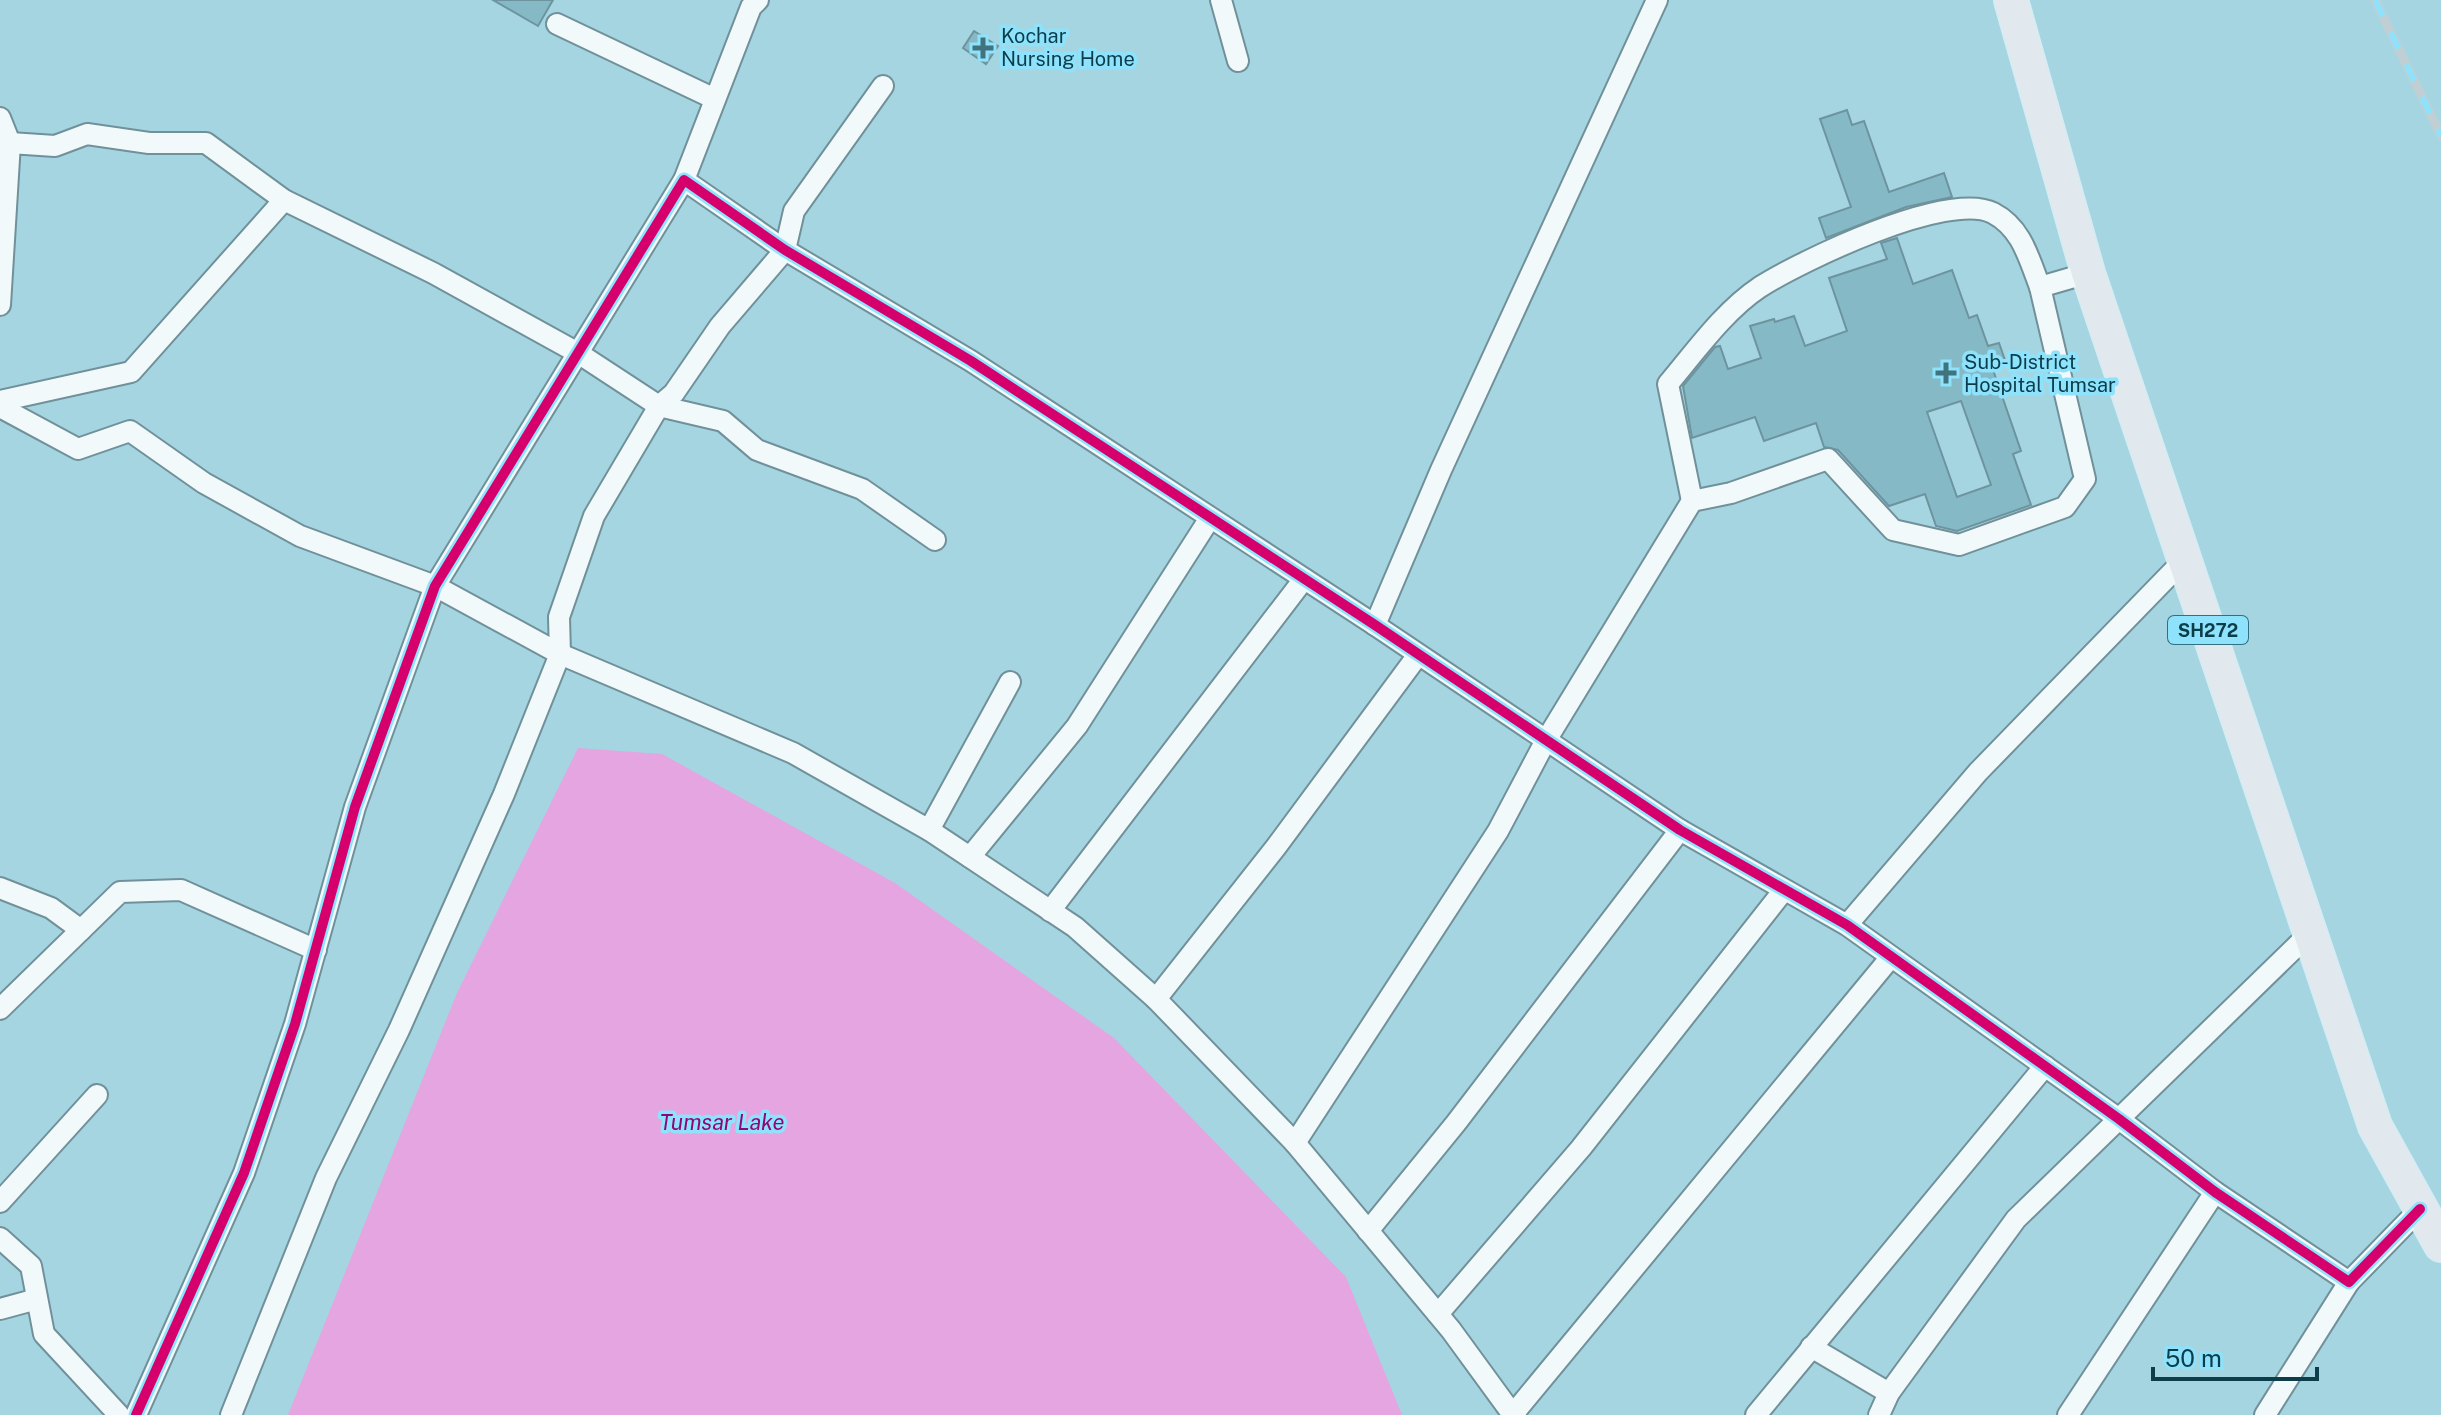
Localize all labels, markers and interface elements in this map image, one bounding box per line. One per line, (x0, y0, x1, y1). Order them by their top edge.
place label: Kochar Nursing Home (1001, 24, 1135, 71)
marker: Kochar Nursing Home (972, 37, 994, 59)
place label: Sub-District Hospital Tumsar (1964, 350, 2116, 397)
marker: Sub-District Hospital Tumsar (1935, 362, 1957, 384)
road number: SH272 (2168, 616, 2248, 644)
water label: Tumsar Lake (660, 1109, 784, 1135)
scale bar (2153, 1331, 2317, 1381)
text: 50 m (2165, 1344, 2222, 1372)

